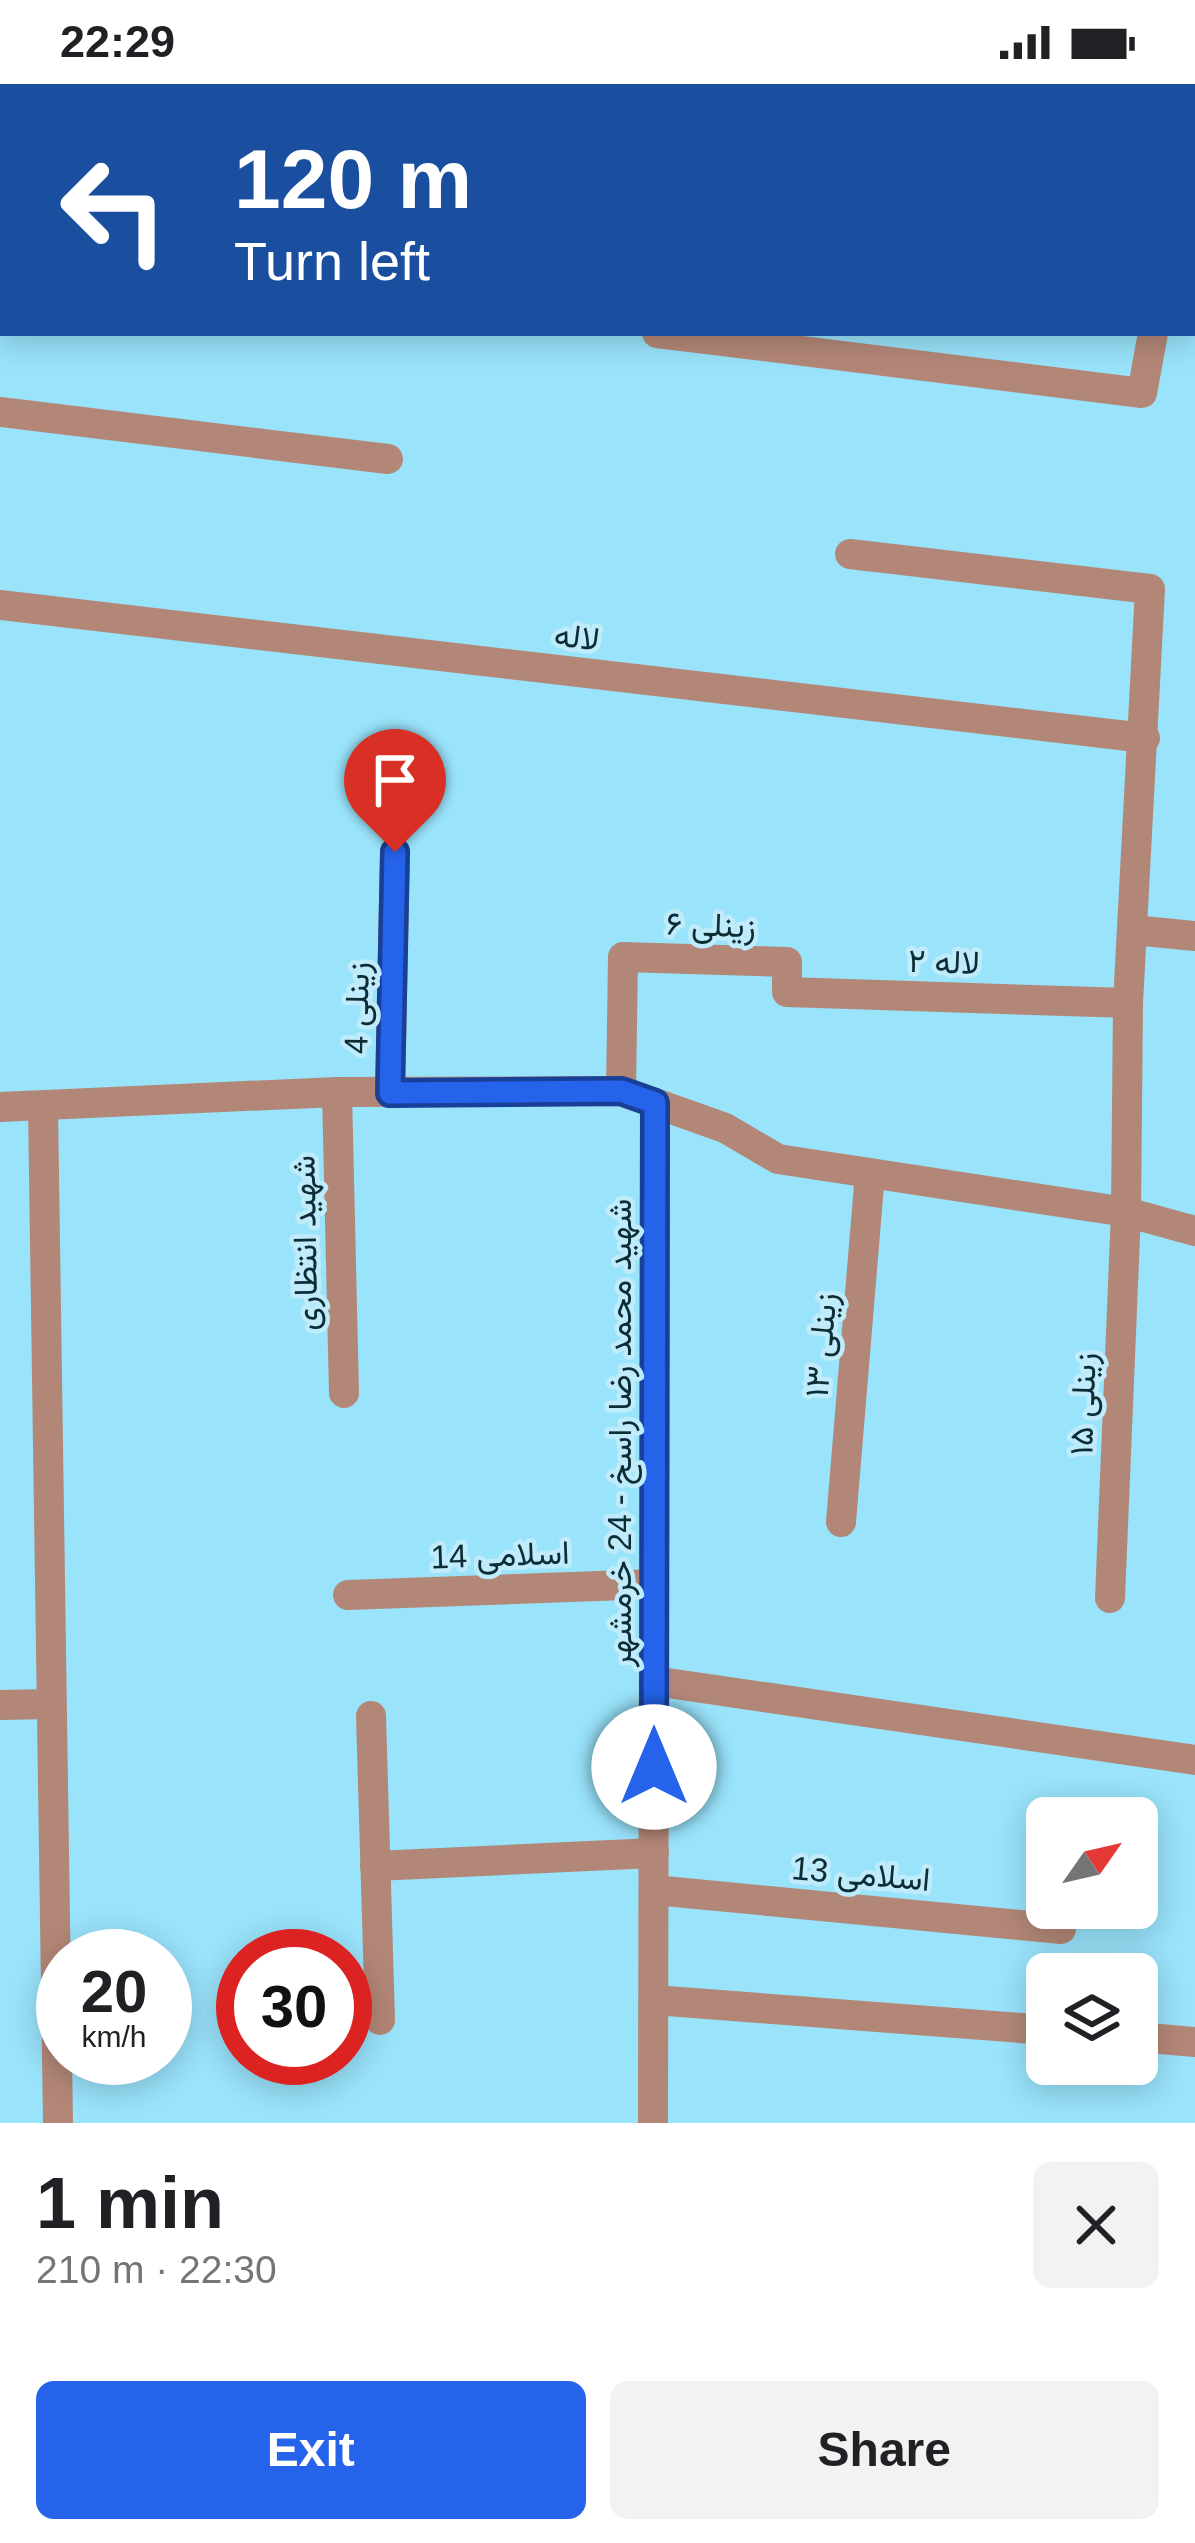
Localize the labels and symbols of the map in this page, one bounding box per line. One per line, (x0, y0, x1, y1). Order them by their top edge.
street label: لاله (552, 615, 602, 658)
pin (344, 729, 446, 852)
street label: زینلی ۶ (665, 904, 757, 947)
street label: لاله ۲ (907, 942, 981, 981)
street label: زینلی 4 (337, 962, 378, 1054)
street label: شهید انتظاری (284, 1155, 327, 1331)
street label: شهید محمد رضا راسخ - 24 خرمشهر (601, 1199, 642, 1668)
street label: زینلی ۱۳ (797, 1291, 845, 1399)
street label: زینلی ۱۵ (1062, 1352, 1105, 1456)
street label: اسلامی 14 (430, 1534, 570, 1576)
position arrow (591, 1704, 717, 1830)
north arrow (1026, 1797, 1158, 1929)
street label: اسلامی 13 (790, 1849, 932, 1899)
speed limit sign: 30 (216, 1929, 372, 2085)

